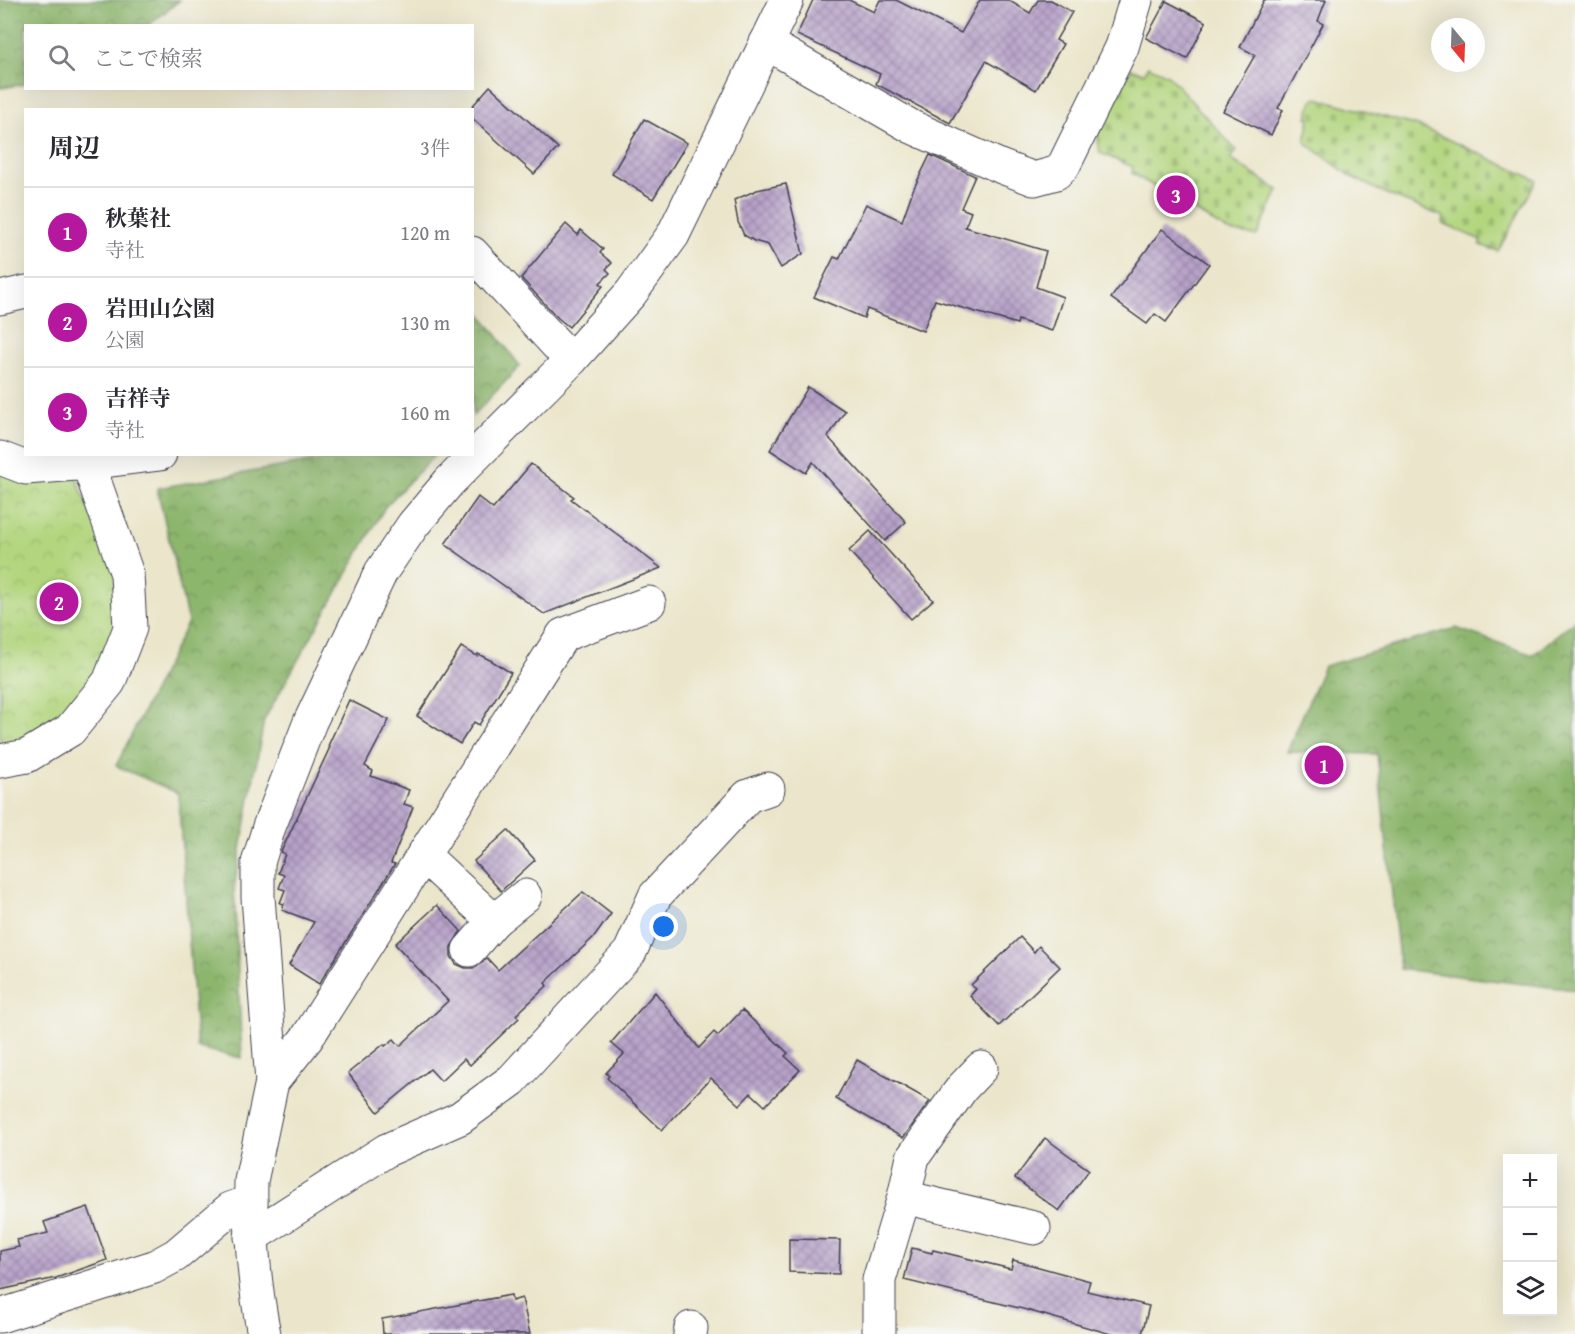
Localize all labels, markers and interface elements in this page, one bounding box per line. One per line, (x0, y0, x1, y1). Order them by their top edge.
north arrow (1431, 18, 1485, 72)
search box (24, 24, 474, 90)
icon: search (45, 41, 78, 74)
text: ここで検索 (93, 42, 203, 74)
text: 周辺 (48, 128, 100, 167)
text: 3件 (420, 133, 450, 162)
pin: 3 (1156, 172, 1196, 218)
text: 秋葉社 (105, 202, 171, 234)
text: 1 (62, 218, 73, 247)
text: 120 m (400, 218, 450, 247)
text: 寺社 (105, 235, 145, 264)
text: 岩田山公園 (105, 292, 215, 324)
text: 2 (62, 308, 73, 337)
text: 130 m (400, 308, 450, 337)
text: 公園 (105, 325, 145, 354)
text: 吉祥寺 (105, 382, 171, 414)
text: 3 (62, 398, 73, 427)
text: 160 m (400, 398, 450, 427)
text: 寺社 (105, 415, 145, 444)
pin: 2 (40, 580, 78, 624)
pin: 1 (1304, 742, 1344, 788)
your location (649, 912, 678, 941)
map controls (1503, 1154, 1557, 1316)
button: + (1503, 1154, 1557, 1208)
button: − (1503, 1208, 1557, 1262)
button: layers (1503, 1262, 1557, 1316)

